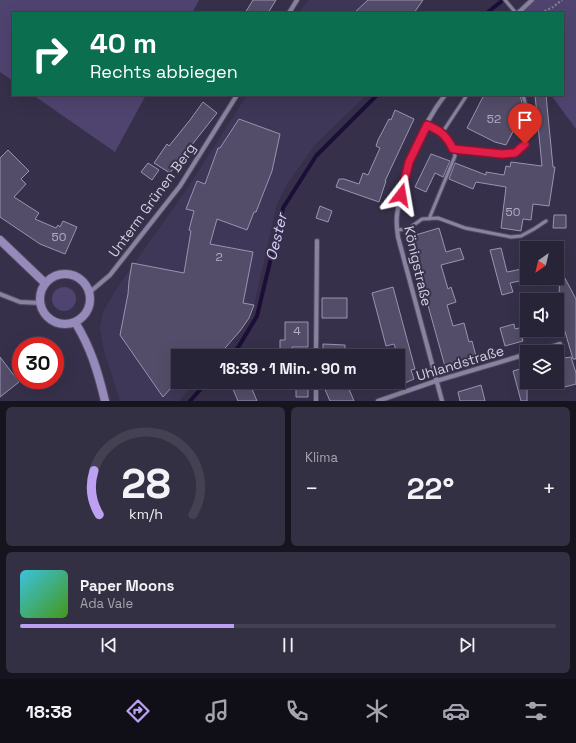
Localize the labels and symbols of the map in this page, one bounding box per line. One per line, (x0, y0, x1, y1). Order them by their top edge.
pin (508, 103, 542, 144)
house number: 52 (487, 111, 501, 127)
street label: Unterm Grünen Berg (105, 139, 199, 261)
position arrow (380, 174, 422, 216)
house number: 50 (506, 204, 520, 220)
water label: Oester (261, 210, 291, 263)
street label: Königstraße (400, 224, 436, 308)
house number: 50 (52, 229, 66, 245)
north arrow (520, 241, 564, 285)
house number: 2 (215, 249, 223, 265)
house number: 4 (293, 323, 301, 339)
speed limit sign: 30 (12, 337, 64, 389)
street label: Uhlandstraße (414, 341, 506, 385)

